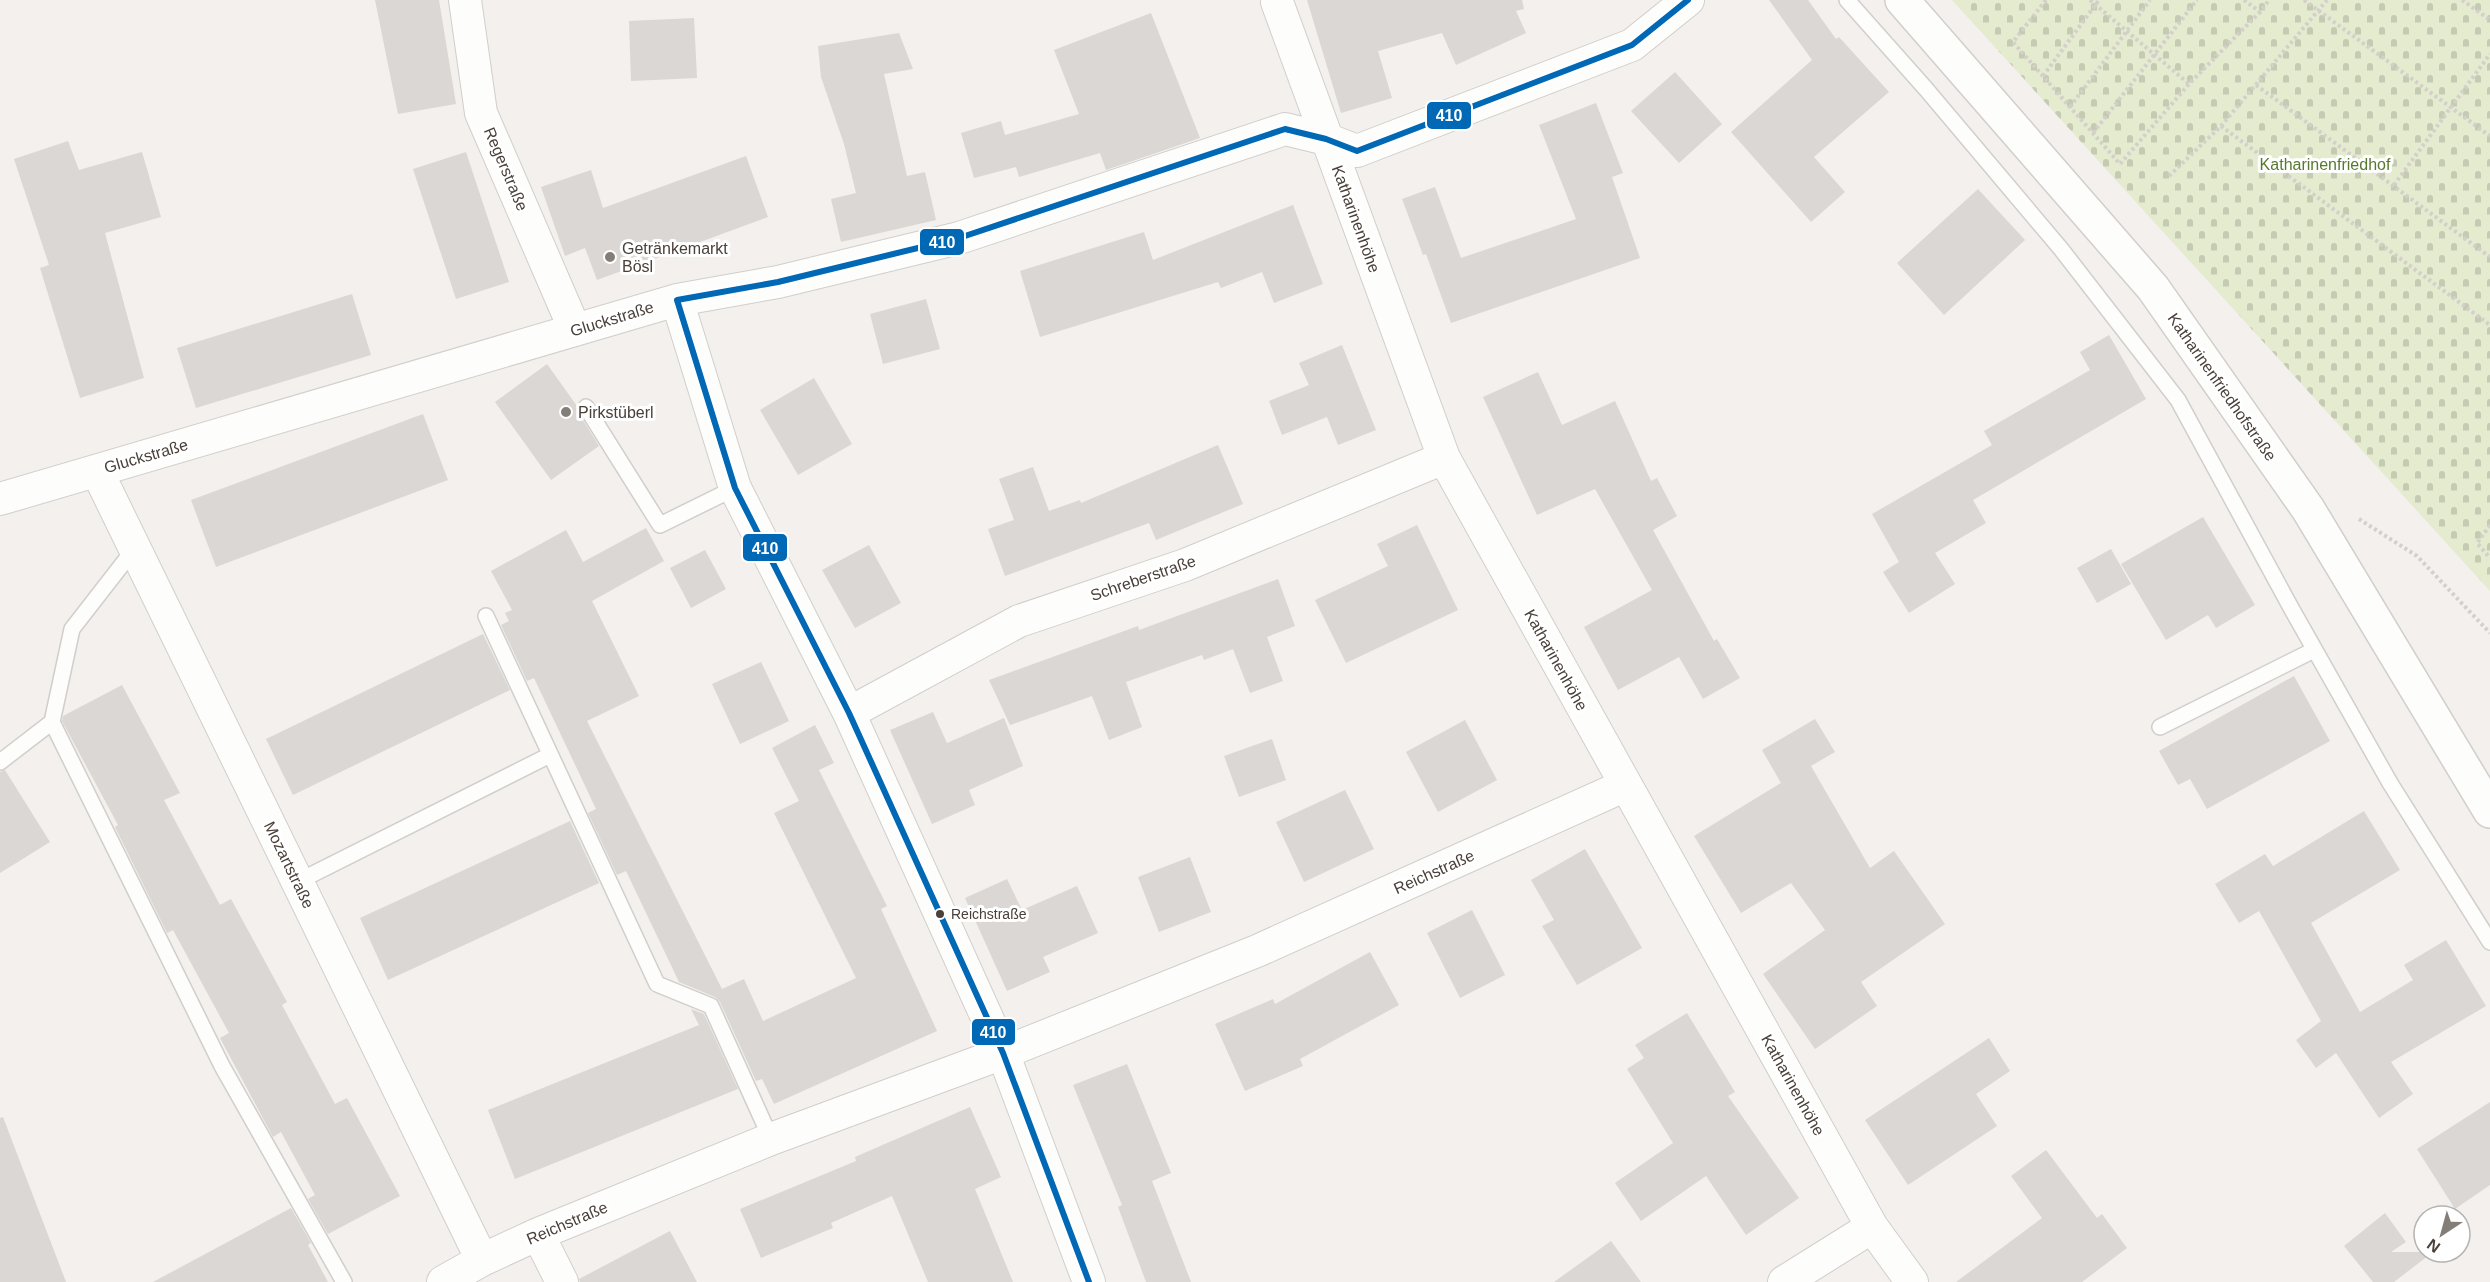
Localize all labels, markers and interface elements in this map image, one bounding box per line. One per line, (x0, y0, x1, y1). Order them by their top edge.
line badge: 410 (1426, 101, 1472, 130)
text: 410 (1436, 107, 1462, 124)
street label: Regerstraße (481, 125, 531, 213)
park label: Katharinenfriedhof (2260, 156, 2391, 173)
street label: Katharinenhöhe (1329, 163, 1383, 275)
line badge: 410 (919, 228, 965, 256)
text: 410 (929, 234, 955, 251)
place label: Getränkemarkt Bösl (622, 240, 728, 275)
marker: Getränkemarkt Bösl (603, 250, 617, 264)
street label: Gluckstraße (568, 298, 656, 340)
street label: Katharinenfriedhofstraße (2165, 310, 2280, 464)
place label: Pirkstüberl (578, 404, 654, 421)
marker: Pirkstüberl (559, 405, 573, 419)
street label: Gluckstraße (102, 436, 190, 476)
line badge: 410 (742, 533, 788, 562)
text: 410 (752, 540, 778, 557)
street label: Schreberstraße (1088, 552, 1198, 604)
street label: Katharinenhöhe (1521, 606, 1591, 714)
street label: Mozartstraße (261, 819, 317, 911)
street label: Reichstraße (1391, 847, 1477, 897)
place label: Reichstraße (951, 906, 1027, 922)
marker: Reichstraße (934, 908, 946, 920)
line badge: 410 (971, 1018, 1016, 1046)
text: 410 (980, 1024, 1006, 1041)
street label: Katharinenhöhe (1758, 1031, 1828, 1139)
street label: Reichstraße (524, 1198, 610, 1248)
north arrow (2412, 1204, 2472, 1264)
text: N (2424, 1235, 2443, 1256)

